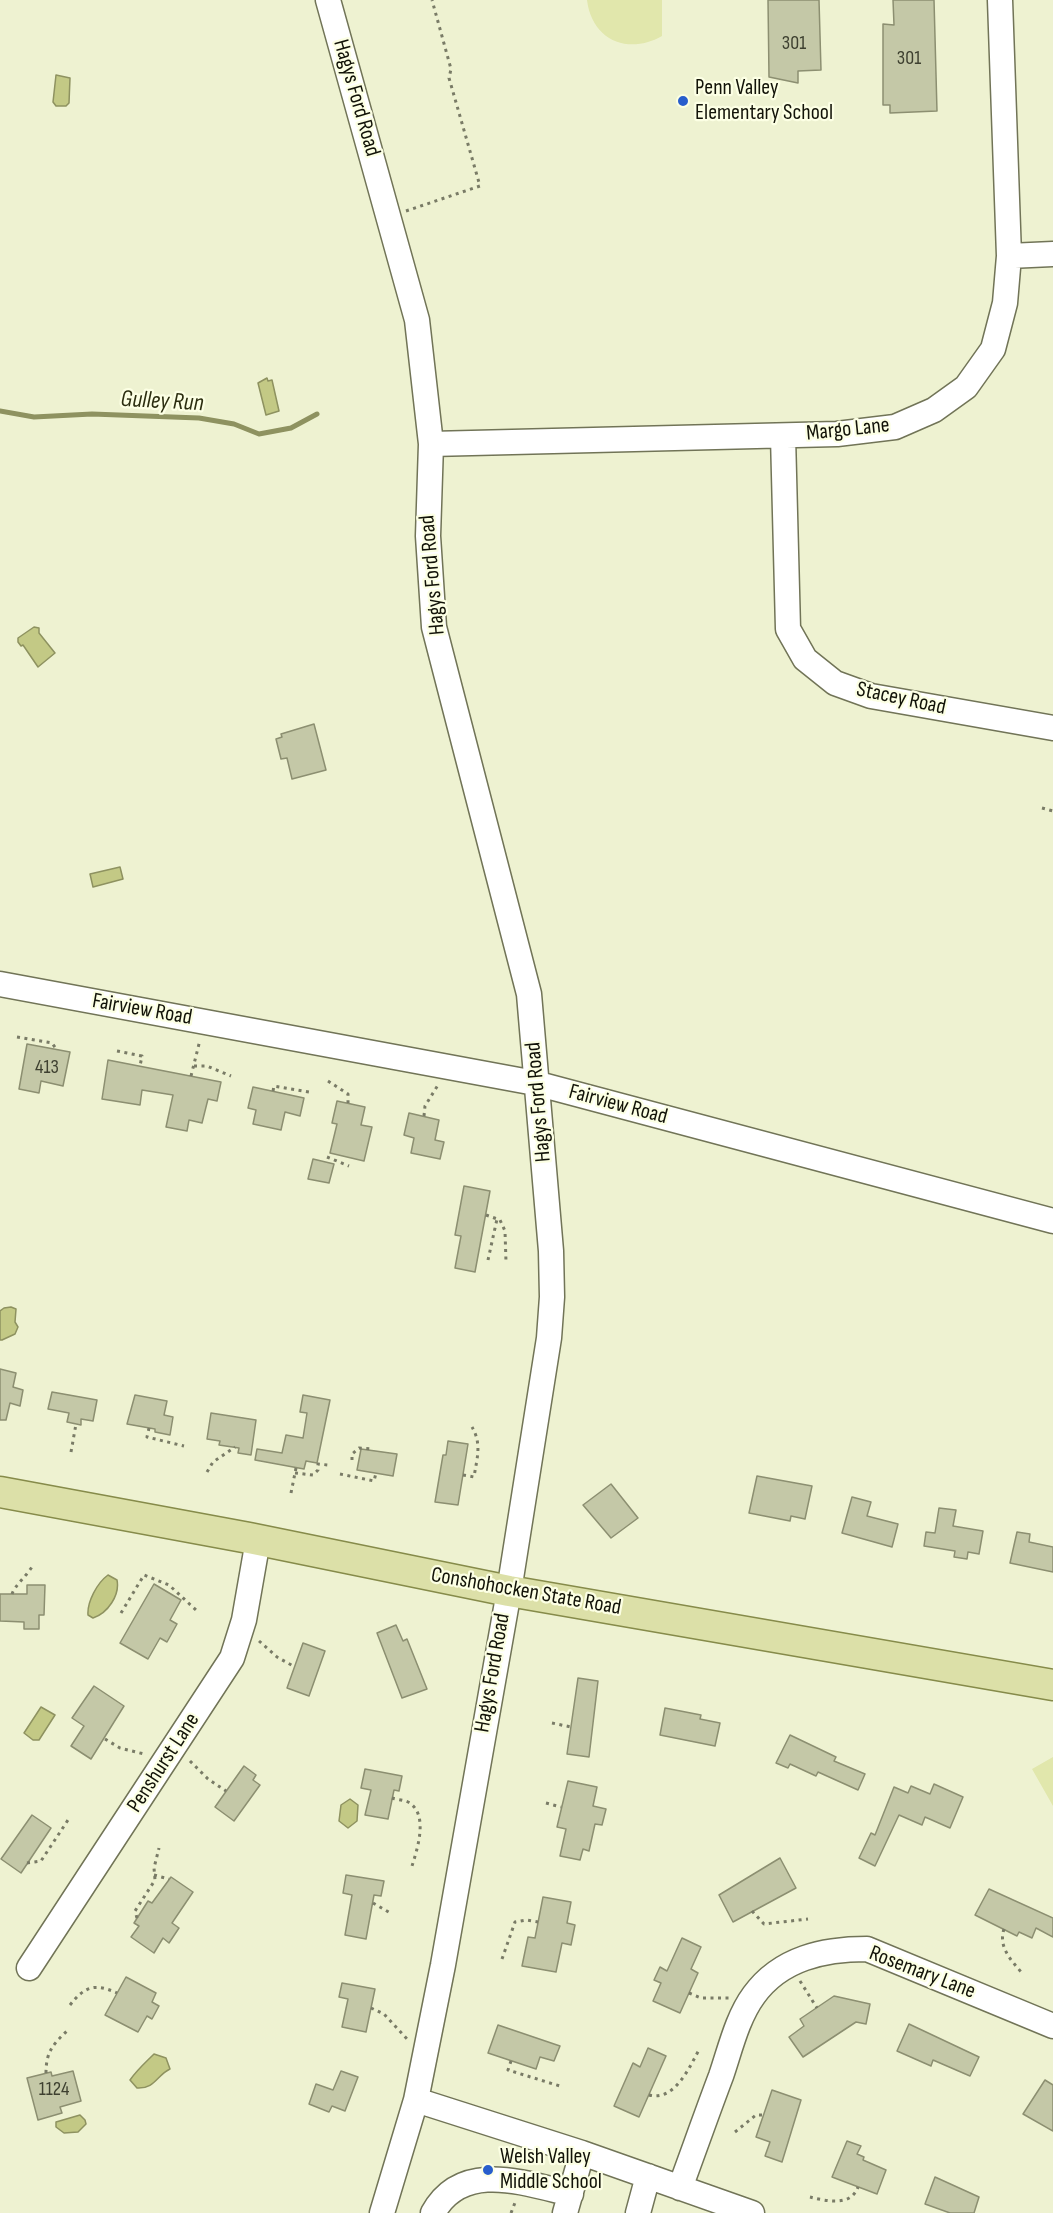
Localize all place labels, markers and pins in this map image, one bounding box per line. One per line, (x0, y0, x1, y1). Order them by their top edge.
place label: Penn Valley Elementary School (695, 75, 833, 126)
marker: Penn Valley Elementary School (676, 94, 690, 108)
place label: Welsh Valley Middle School (500, 2144, 602, 2196)
marker: Welsh Valley Middle School (481, 2163, 495, 2177)

